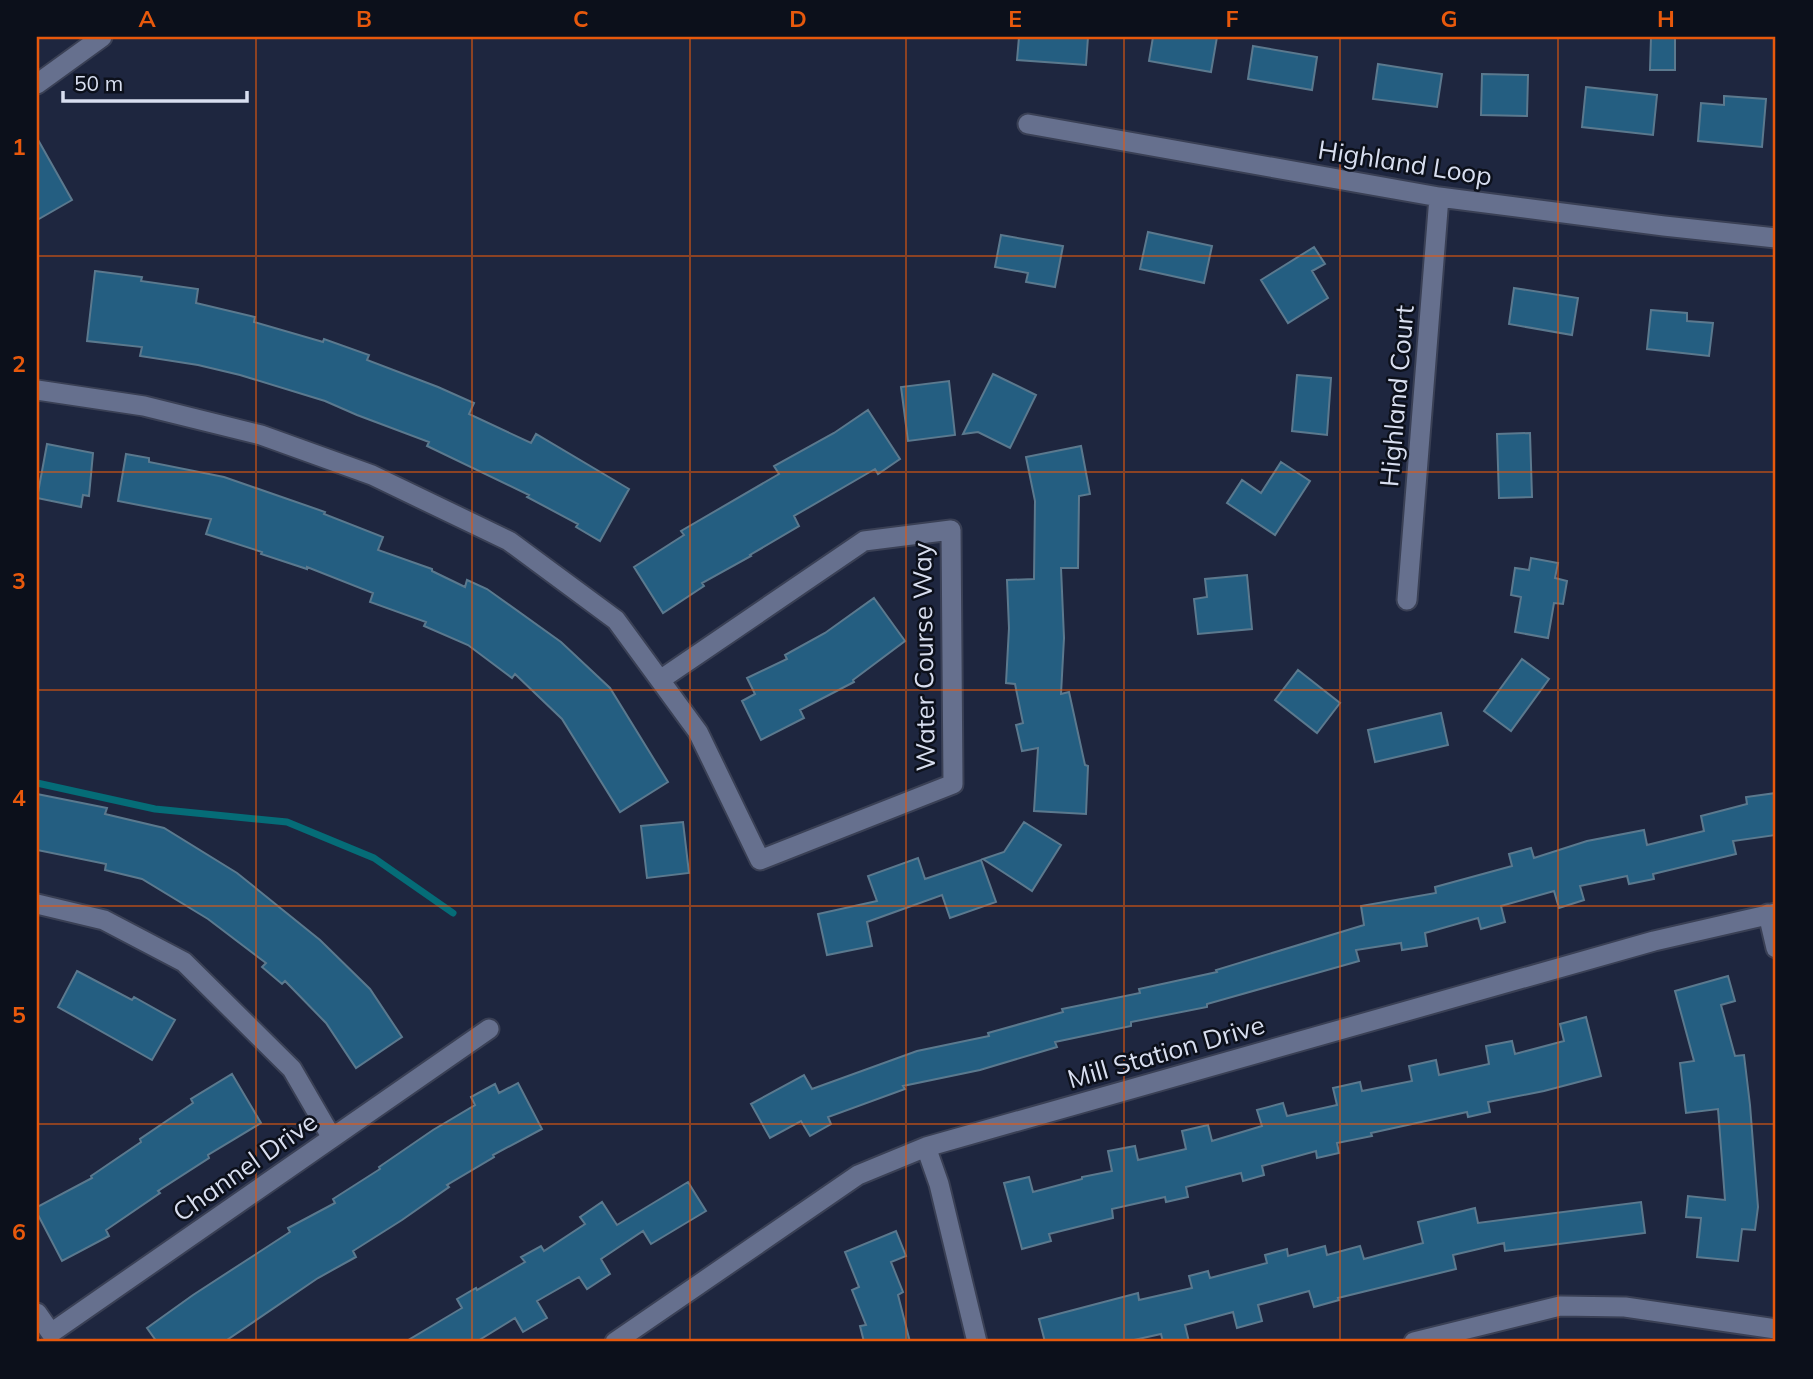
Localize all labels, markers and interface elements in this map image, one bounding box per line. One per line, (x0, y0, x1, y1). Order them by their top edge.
text: A (138, 4, 156, 33)
text: B (356, 4, 372, 33)
text: C (573, 4, 589, 33)
text: D (789, 4, 807, 33)
text: E (1008, 4, 1022, 33)
text: F (1225, 4, 1239, 33)
text: G (1440, 4, 1458, 33)
text: H (1657, 4, 1675, 33)
scale bar (63, 60, 247, 104)
text: 50 m (74, 70, 123, 96)
text: 1 (12, 132, 26, 161)
street label: Highland Loop (1316, 132, 1494, 193)
street label: Highland Court (1372, 304, 1421, 488)
text: 2 (12, 349, 26, 378)
street label: Water Course Way (905, 542, 942, 772)
text: 3 (12, 566, 26, 595)
text: 4 (12, 783, 26, 812)
text: 5 (12, 1000, 26, 1029)
street label: Mill Station Drive (1064, 1008, 1268, 1095)
street label: Channel Drive (166, 1105, 323, 1229)
text: 6 (12, 1217, 26, 1246)

